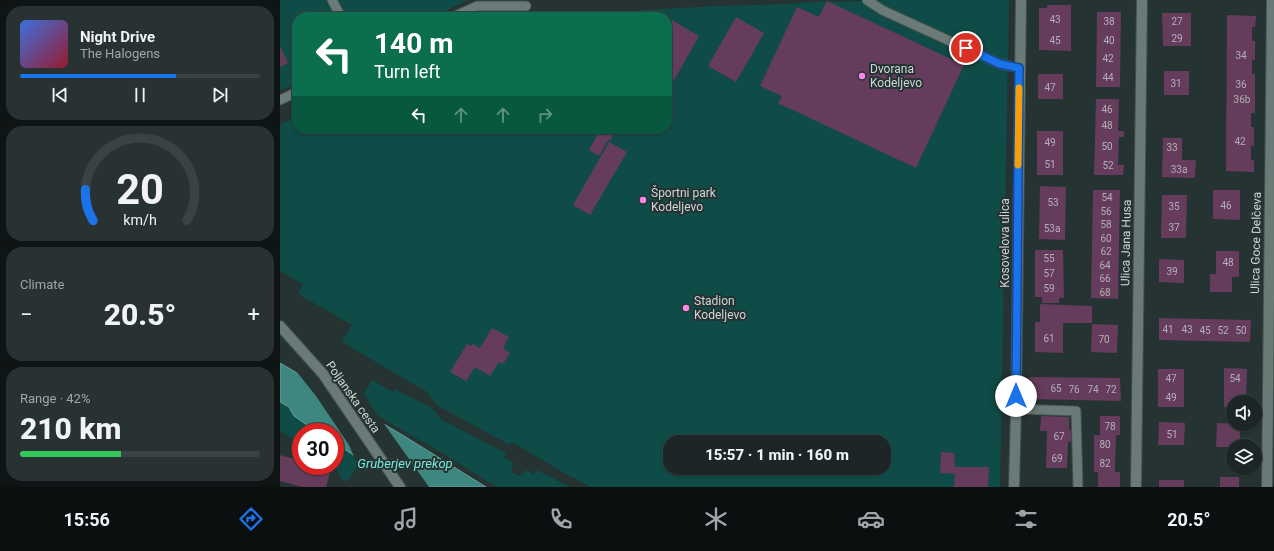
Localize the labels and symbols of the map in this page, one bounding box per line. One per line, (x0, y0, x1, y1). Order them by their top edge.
house number: 43 (1049, 14, 1061, 25)
house number: 38 (1103, 16, 1115, 27)
house number: 27 (1171, 16, 1183, 27)
pin (949, 31, 983, 65)
house number: 29 (1171, 33, 1183, 44)
house number: 45 (1049, 35, 1061, 46)
house number: 40 (1103, 35, 1115, 46)
house number: 34 (1235, 50, 1247, 61)
house number: 42 (1102, 53, 1114, 64)
place label: Dvorana Kodeljevo (870, 62, 922, 90)
marker: Dvorana Kodeljevo (857, 71, 867, 81)
house number: 44 (1102, 72, 1114, 83)
house number: 31 (1170, 78, 1182, 89)
house number: 36 (1235, 79, 1247, 90)
house number: 47 (1044, 82, 1056, 93)
house number: 36b (1234, 94, 1251, 105)
house number: 46 (1101, 104, 1113, 115)
house number: 48 (1101, 120, 1113, 131)
house number: 42 (1234, 136, 1246, 147)
house number: 49 (1044, 137, 1056, 148)
house number: 50 (1101, 141, 1113, 152)
house number: 33 (1166, 142, 1178, 153)
house number: 51 (1044, 159, 1056, 170)
house number: 52 (1102, 160, 1114, 171)
house number: 33a (1171, 164, 1187, 175)
place label: Športni park Kodeljevo (651, 185, 717, 214)
house number: 54 (1101, 192, 1113, 203)
street label: Ulica Goce Delčeva (1248, 192, 1264, 294)
marker: Športni park Kodeljevo (638, 195, 648, 205)
house number: 53 (1047, 197, 1059, 208)
street label: Kosovelova ulica (998, 198, 1012, 288)
street label: Ulica Jana Husa (1118, 200, 1134, 286)
house number: 46 (1220, 200, 1232, 211)
house number: 35 (1168, 201, 1180, 212)
house number: 56 (1100, 206, 1112, 217)
house number: 58 (1100, 219, 1112, 230)
house number: 37 (1168, 222, 1180, 233)
house number: 53a (1044, 223, 1060, 234)
house number: 60 (1100, 233, 1112, 244)
house number: 62 (1100, 246, 1112, 257)
house number: 55 (1043, 253, 1055, 264)
house number: 48 (1222, 257, 1234, 268)
house number: 64 (1099, 260, 1111, 271)
house number: 39 (1166, 266, 1178, 277)
house number: 57 (1043, 268, 1055, 279)
house number: 66 (1099, 273, 1111, 284)
house number: 59 (1043, 283, 1055, 294)
house number: 68 (1099, 287, 1111, 298)
place label: Stadion Kodeljevo (694, 294, 746, 322)
marker: Stadion Kodeljevo (681, 303, 691, 313)
house number: 41 (1162, 324, 1174, 335)
house number: 43 (1181, 324, 1193, 335)
house number: 45 (1199, 325, 1211, 336)
house number: 52 (1217, 325, 1229, 336)
house number: 50 (1235, 325, 1247, 336)
house number: 61 (1043, 333, 1055, 344)
house number: 70 (1098, 334, 1110, 345)
street label: Poljanska cesta (323, 358, 383, 436)
house number: 47 (1165, 373, 1177, 384)
house number: 54 (1229, 373, 1241, 384)
position arrow (995, 375, 1037, 417)
house number: 65 (1050, 383, 1062, 394)
house number: 76 (1068, 384, 1080, 395)
house number: 74 (1087, 384, 1099, 395)
house number: 72 (1105, 384, 1117, 395)
house number: 49 (1165, 392, 1177, 403)
house number: 78 (1104, 421, 1116, 432)
speed limit sign: 30 (292, 423, 344, 475)
house number: 51 (1166, 429, 1178, 440)
house number: 67 (1053, 431, 1065, 442)
house number: 80 (1099, 439, 1111, 450)
house number: 69 (1051, 453, 1063, 464)
water label: Gruberjev prekop (357, 456, 453, 471)
house number: 82 (1099, 458, 1111, 469)

